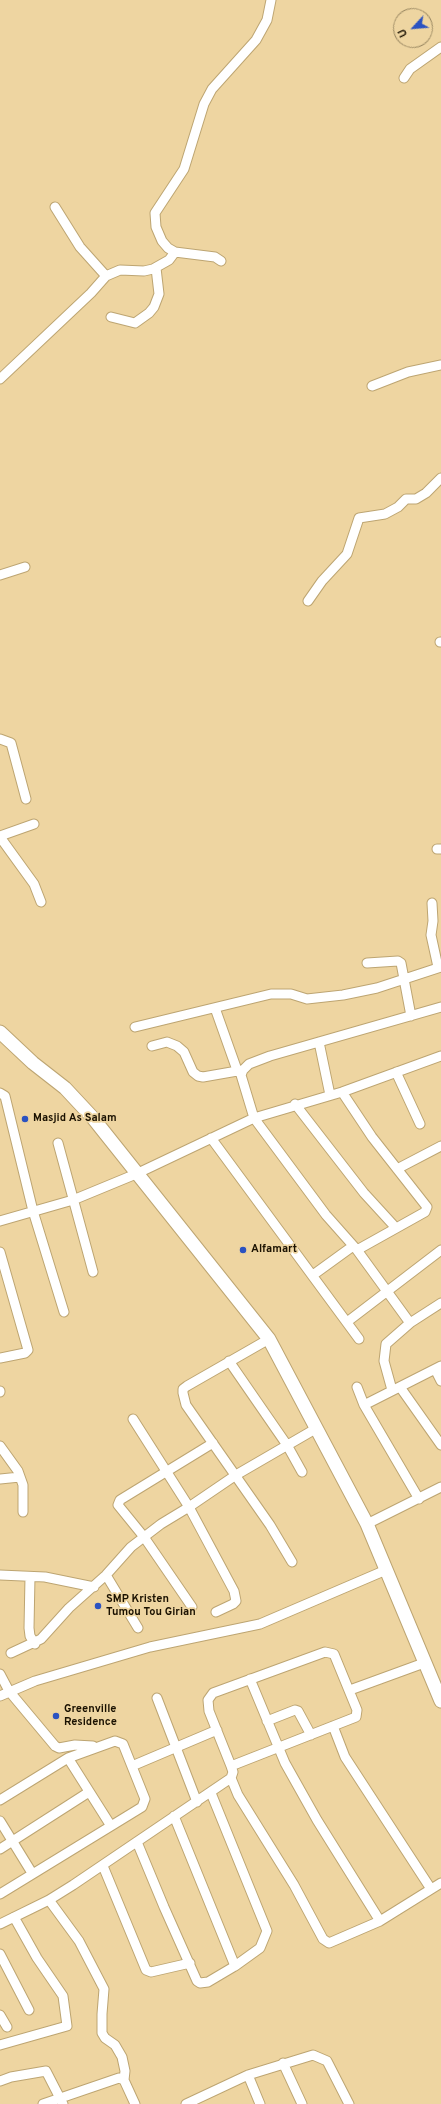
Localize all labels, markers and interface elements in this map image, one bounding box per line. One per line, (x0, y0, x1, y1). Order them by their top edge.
north arrow (393, 8, 433, 48)
text: U (395, 26, 411, 39)
place label: Masjid As Salam (33, 1112, 117, 1126)
marker: Masjid As Salam (20, 1114, 30, 1124)
place label: Alfamart (251, 1243, 297, 1257)
marker: Alfamart (238, 1245, 248, 1255)
place label: SMP Kristen Tumou Tou Girian (106, 1593, 196, 1619)
marker: SMP Kristen Tumou Tou Girian (93, 1601, 103, 1611)
place label: Greenville Residence (64, 1703, 117, 1729)
marker: Greenville Residence (51, 1711, 61, 1721)

